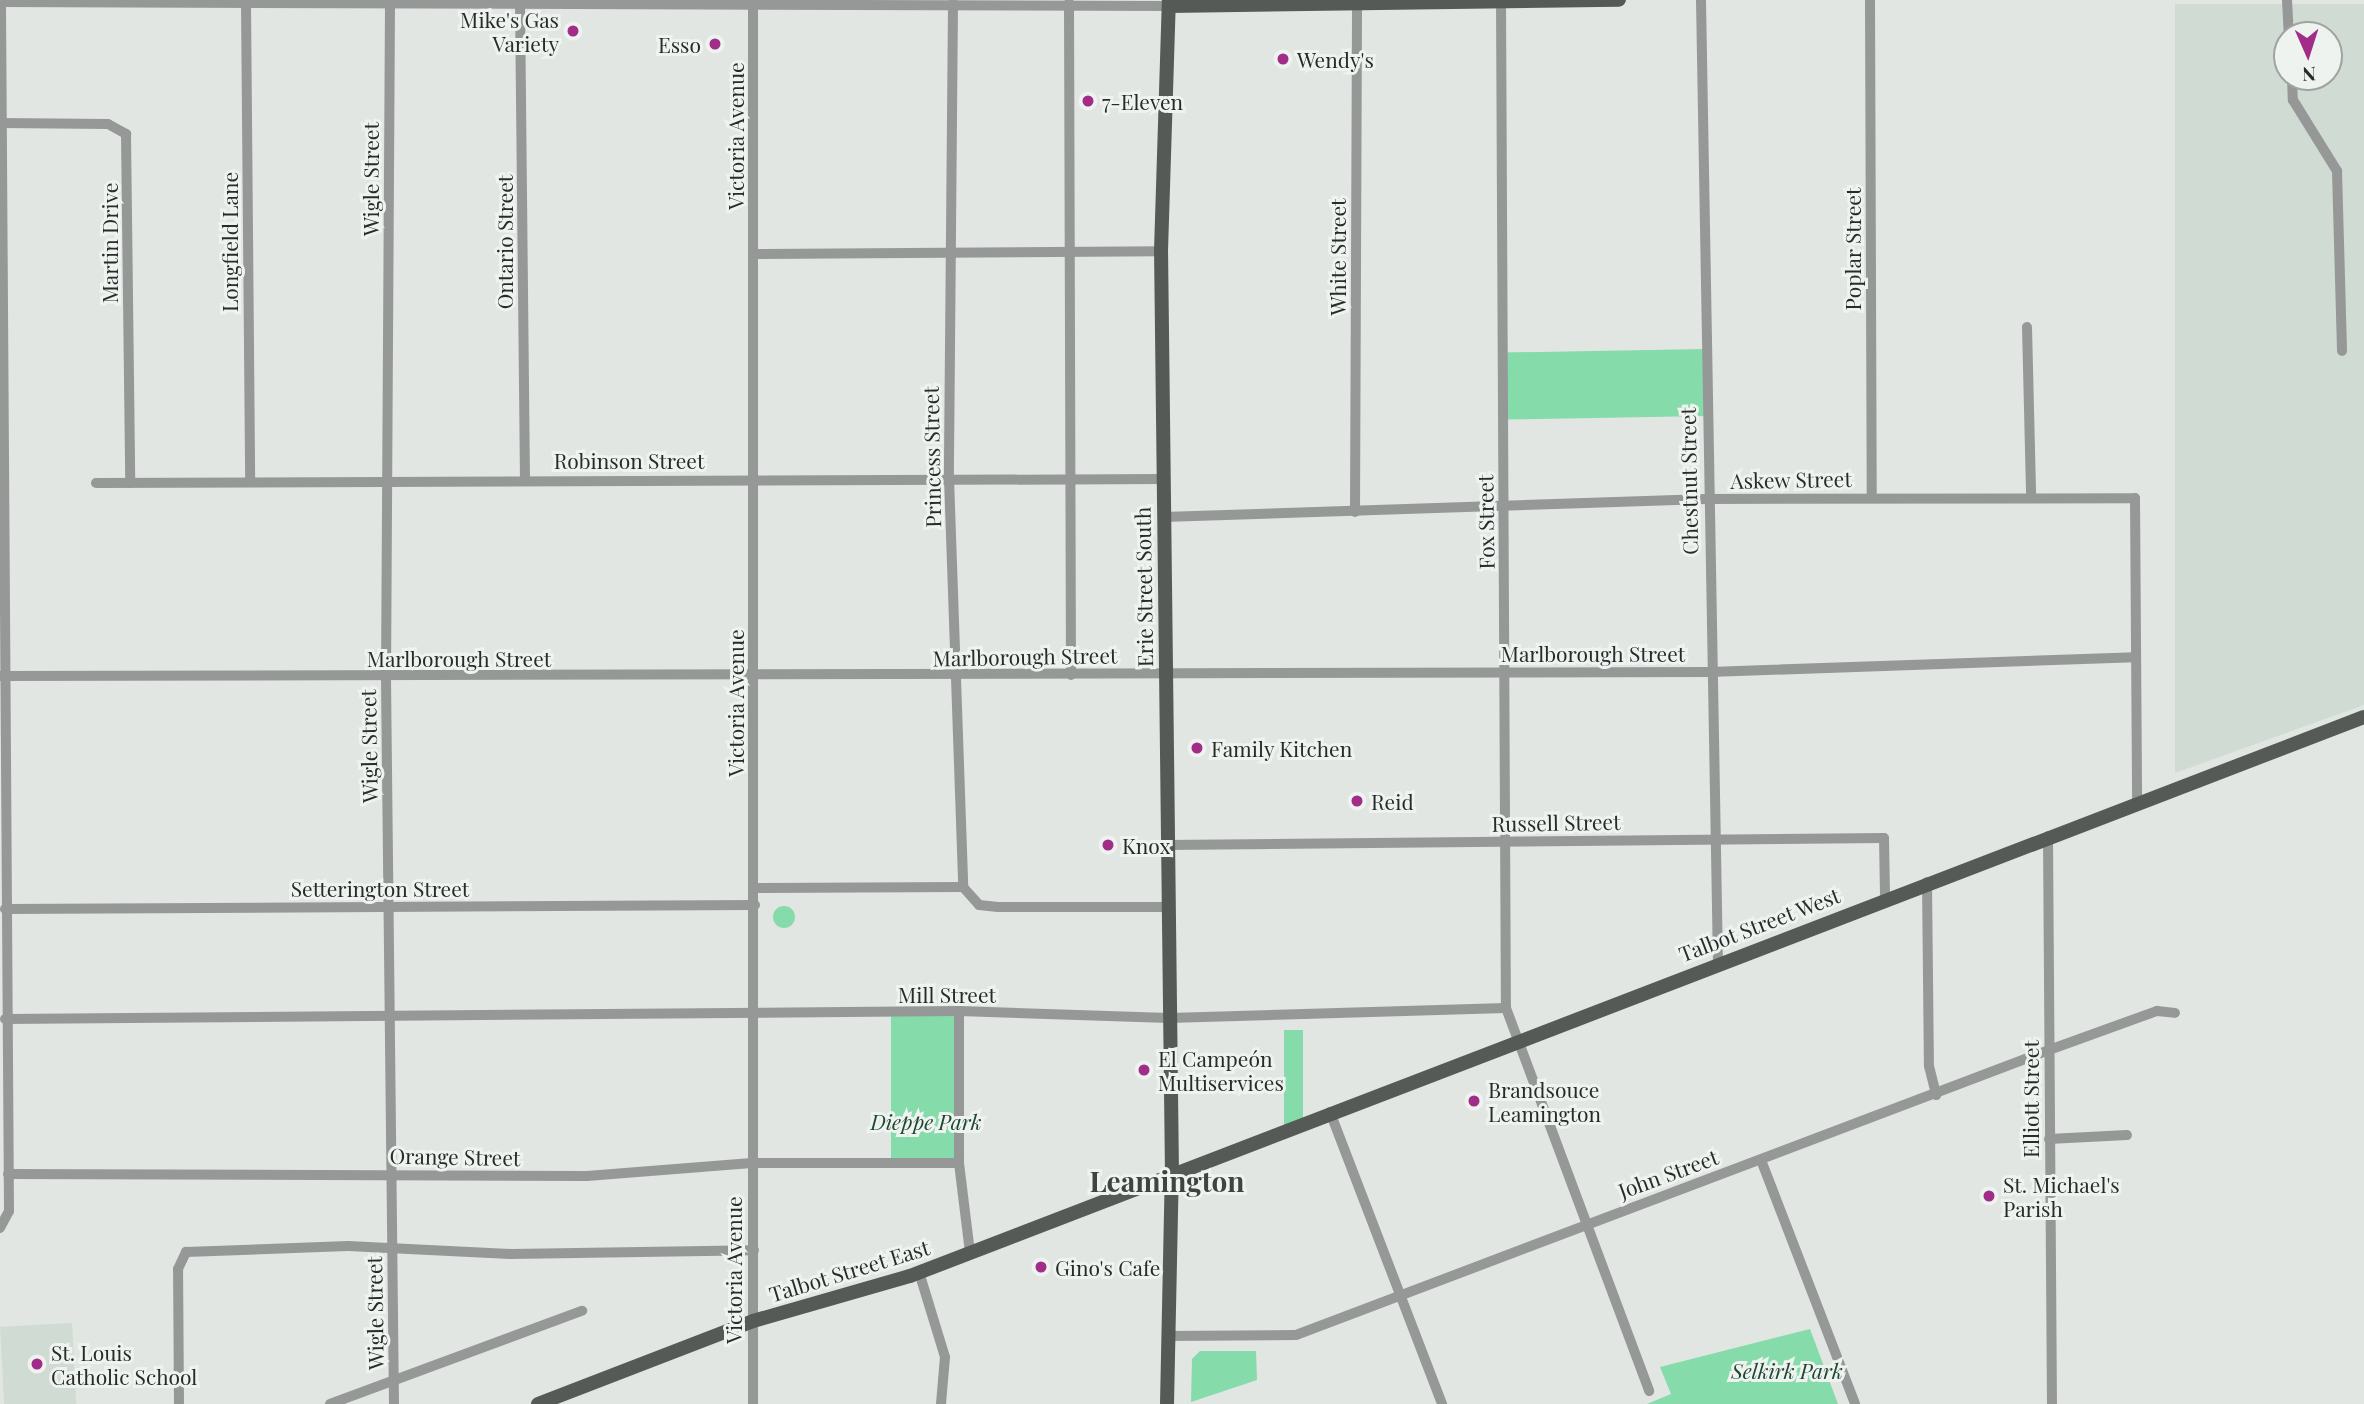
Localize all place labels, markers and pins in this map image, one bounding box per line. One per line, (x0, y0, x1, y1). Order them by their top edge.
place label: Mike's Gas Variety (460, 6, 559, 56)
marker: Mike's Gas Variety (565, 23, 581, 39)
place label: Esso (658, 31, 701, 57)
marker: Esso (707, 36, 723, 52)
place label: Wendy's (1297, 46, 1374, 72)
marker: Wendy's (1275, 51, 1291, 67)
place label: 7-Eleven (1102, 88, 1183, 114)
marker: 7-Eleven (1080, 93, 1096, 109)
place label: Family Kitchen (1211, 735, 1353, 761)
marker: Family Kitchen (1189, 740, 1205, 756)
place label: Reid (1371, 788, 1414, 814)
marker: Reid (1349, 793, 1365, 809)
place label: Knox (1122, 832, 1170, 858)
marker: Knox (1100, 837, 1116, 853)
place label: El Campeón Multiservices (1158, 1045, 1284, 1095)
marker: El Campeón Multiservices (1136, 1062, 1152, 1078)
place label: Brandsouce Leamington (1488, 1076, 1601, 1126)
marker: Brandsouce Leamington (1466, 1093, 1482, 1109)
place label: St. Michael's Parish (2003, 1171, 2120, 1221)
marker: St. Michael's Parish (1981, 1188, 1997, 1204)
place label: Gino's Cafe (1055, 1254, 1160, 1280)
marker: Gino's Cafe (1033, 1259, 1049, 1275)
place label: St. Louis Catholic School (51, 1339, 197, 1389)
marker: St. Louis Catholic School (29, 1356, 45, 1372)

